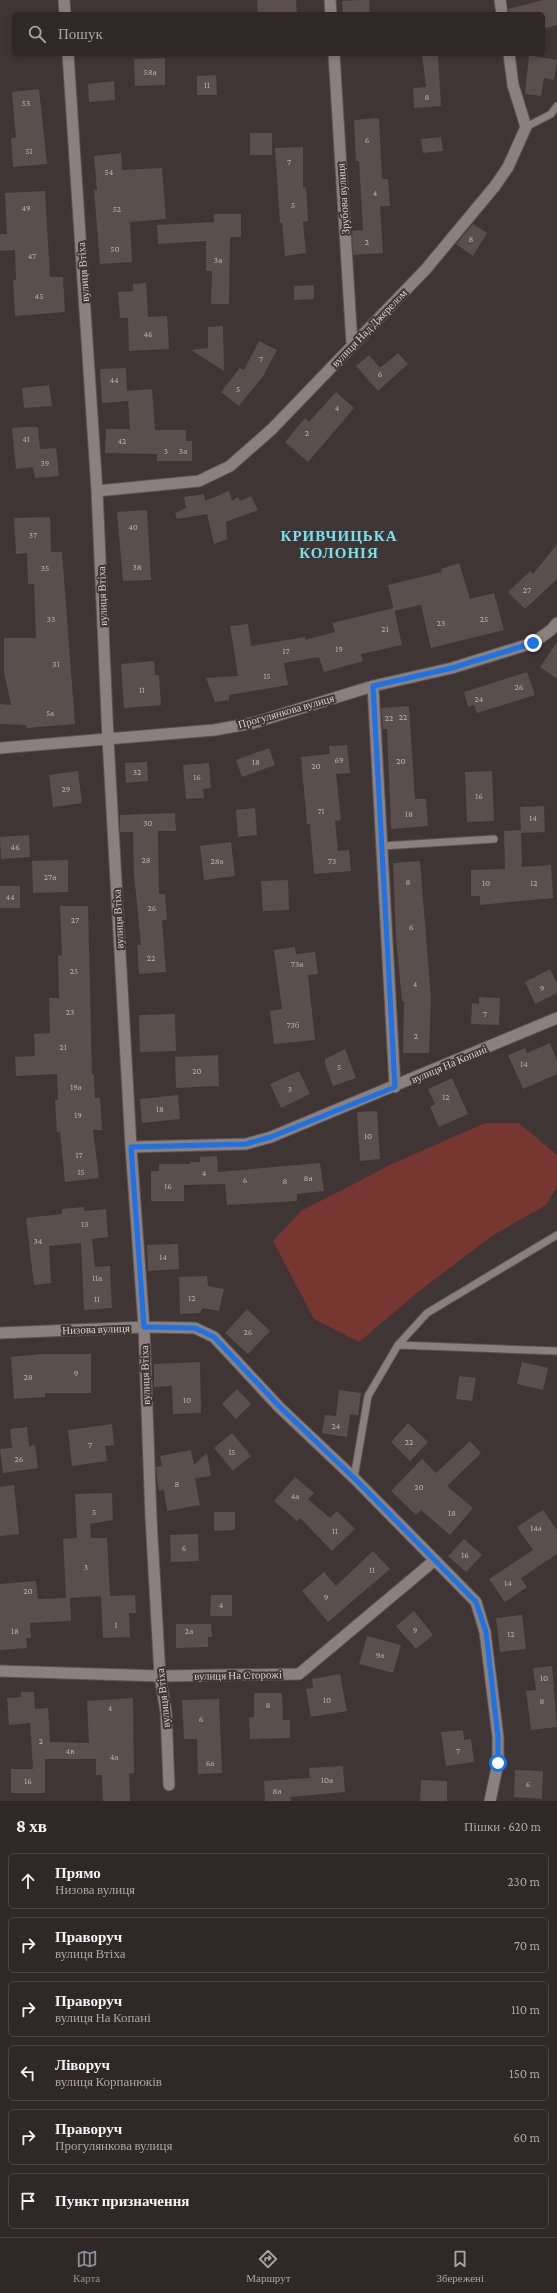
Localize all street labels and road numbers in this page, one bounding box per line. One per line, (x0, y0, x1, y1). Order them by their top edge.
street label: Зрубова вулиця (335, 163, 351, 235)
street label: вулиця Втіха (75, 242, 91, 302)
street label: вулиця Над Джерелом (329, 287, 409, 369)
street label: вулиця Втіха (95, 566, 109, 626)
street label: Прогулянкова вулиця (237, 692, 335, 730)
street label: вулиця Втіха (110, 889, 126, 949)
street label: вулиця На Копані (409, 1043, 489, 1085)
street label: Низова вулиця (62, 1322, 130, 1336)
street label: вулиця Втіха (138, 1345, 152, 1405)
street label: вулиця Втіха (154, 1668, 172, 1728)
street label: вулиця На Сторожі (194, 1668, 282, 1682)

